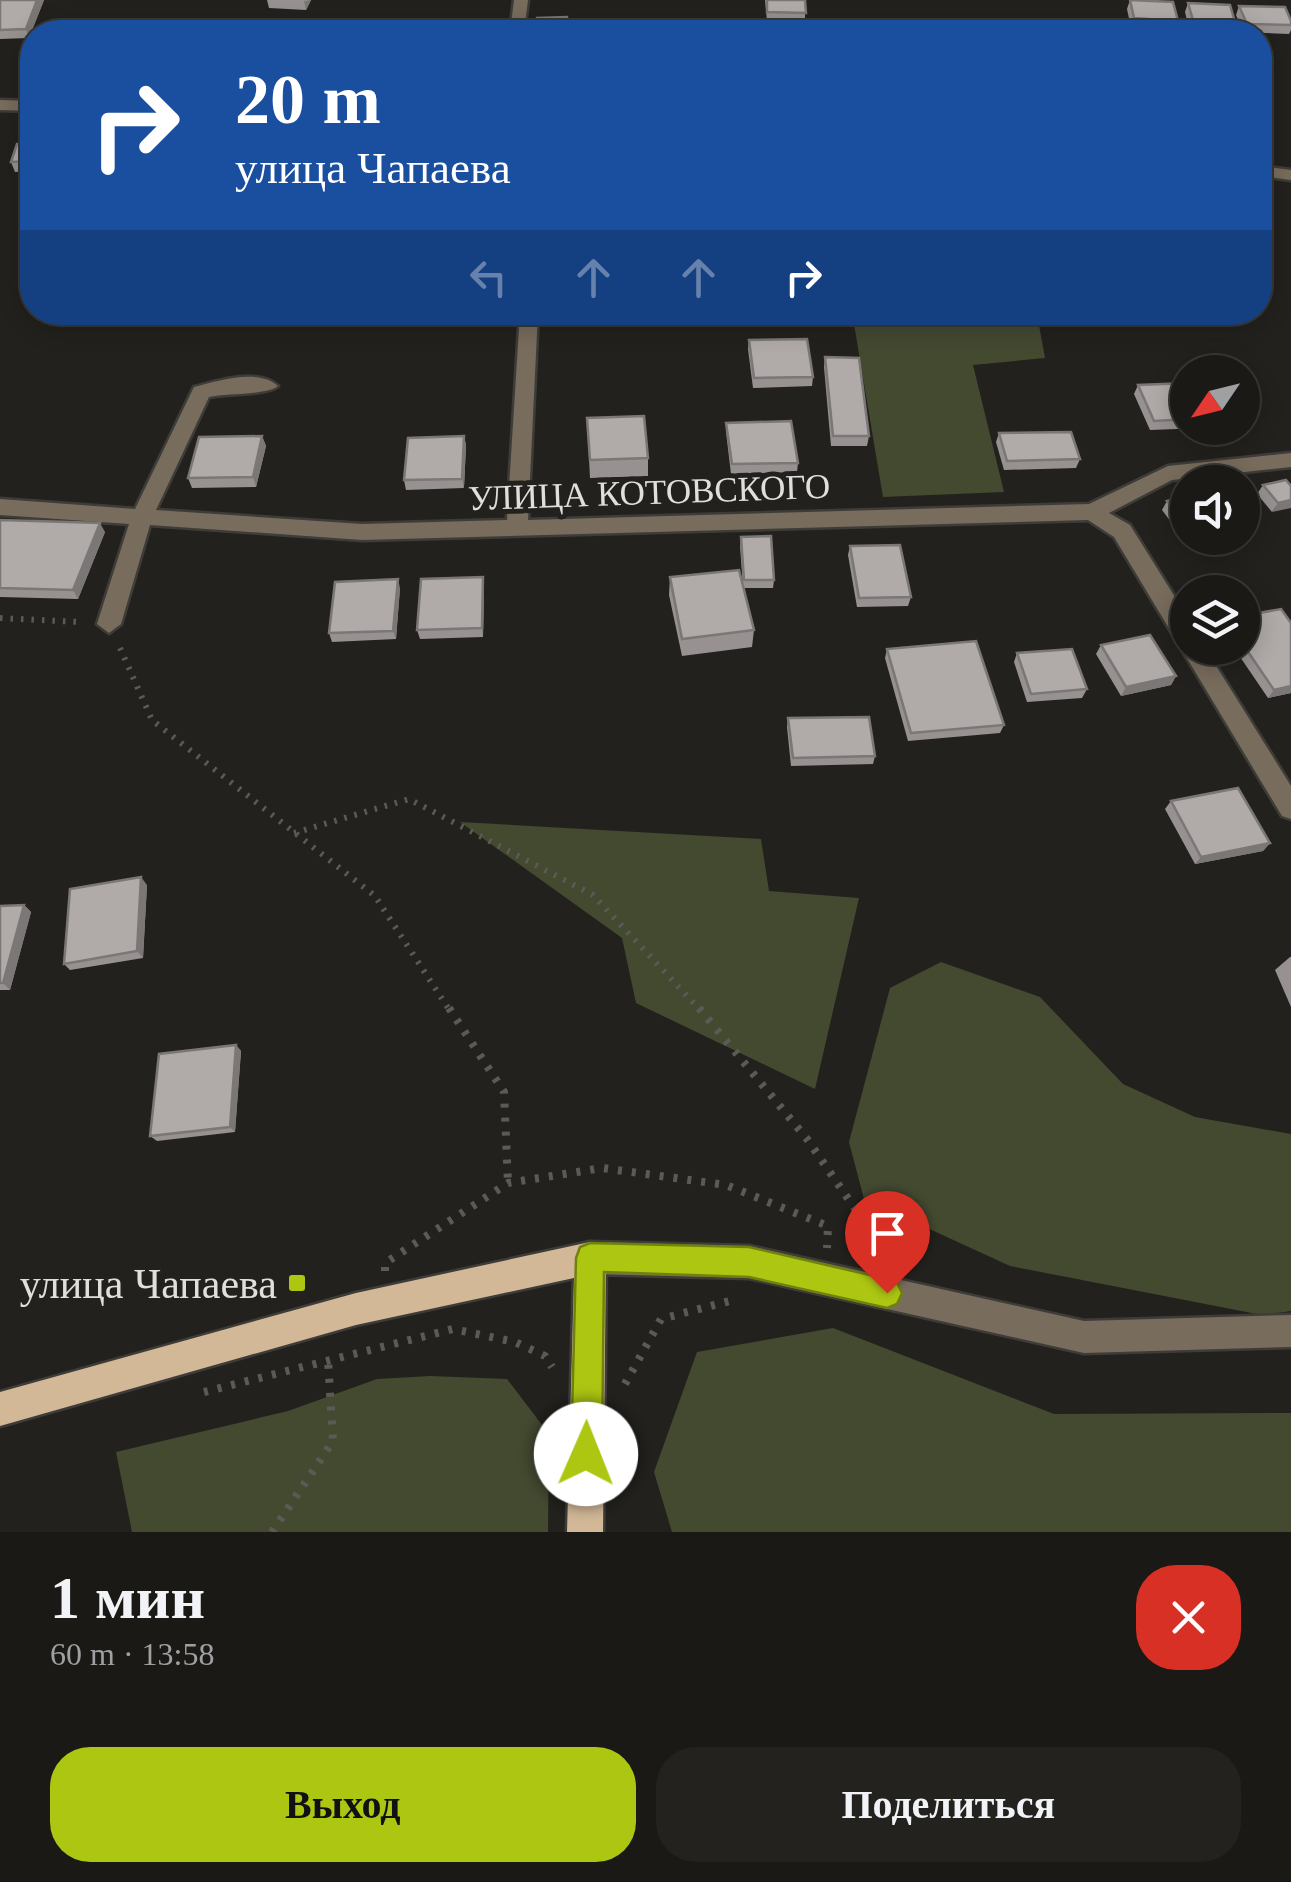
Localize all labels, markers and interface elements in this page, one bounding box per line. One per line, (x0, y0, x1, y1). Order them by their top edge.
icon: right (70, 60, 200, 190)
text: 20 m (235, 61, 381, 138)
text: улица Чапаева (235, 143, 511, 193)
icon: left (461, 250, 516, 305)
icon: ahead (566, 250, 621, 305)
icon: ahead (671, 250, 726, 305)
icon: right (776, 250, 831, 305)
north arrow (1170, 355, 1260, 445)
map controls (1170, 355, 1260, 665)
button: sound (1170, 465, 1260, 555)
street label: УЛИЦА КОТОВСКОГО (467, 467, 831, 518)
button: layers (1170, 575, 1260, 665)
pin (845, 1191, 930, 1294)
icon: arrive (860, 1206, 915, 1261)
place label: улица Чапаева (20, 1261, 277, 1307)
marker: улица Чапаева (286, 1272, 308, 1294)
position arrow (534, 1402, 638, 1506)
text: 1 мин (50, 1565, 205, 1631)
button: close (1136, 1565, 1241, 1670)
text: 60 m · 13:58 (50, 1636, 214, 1672)
button: Выход (50, 1747, 636, 1862)
button: Поделиться (656, 1747, 1241, 1862)

